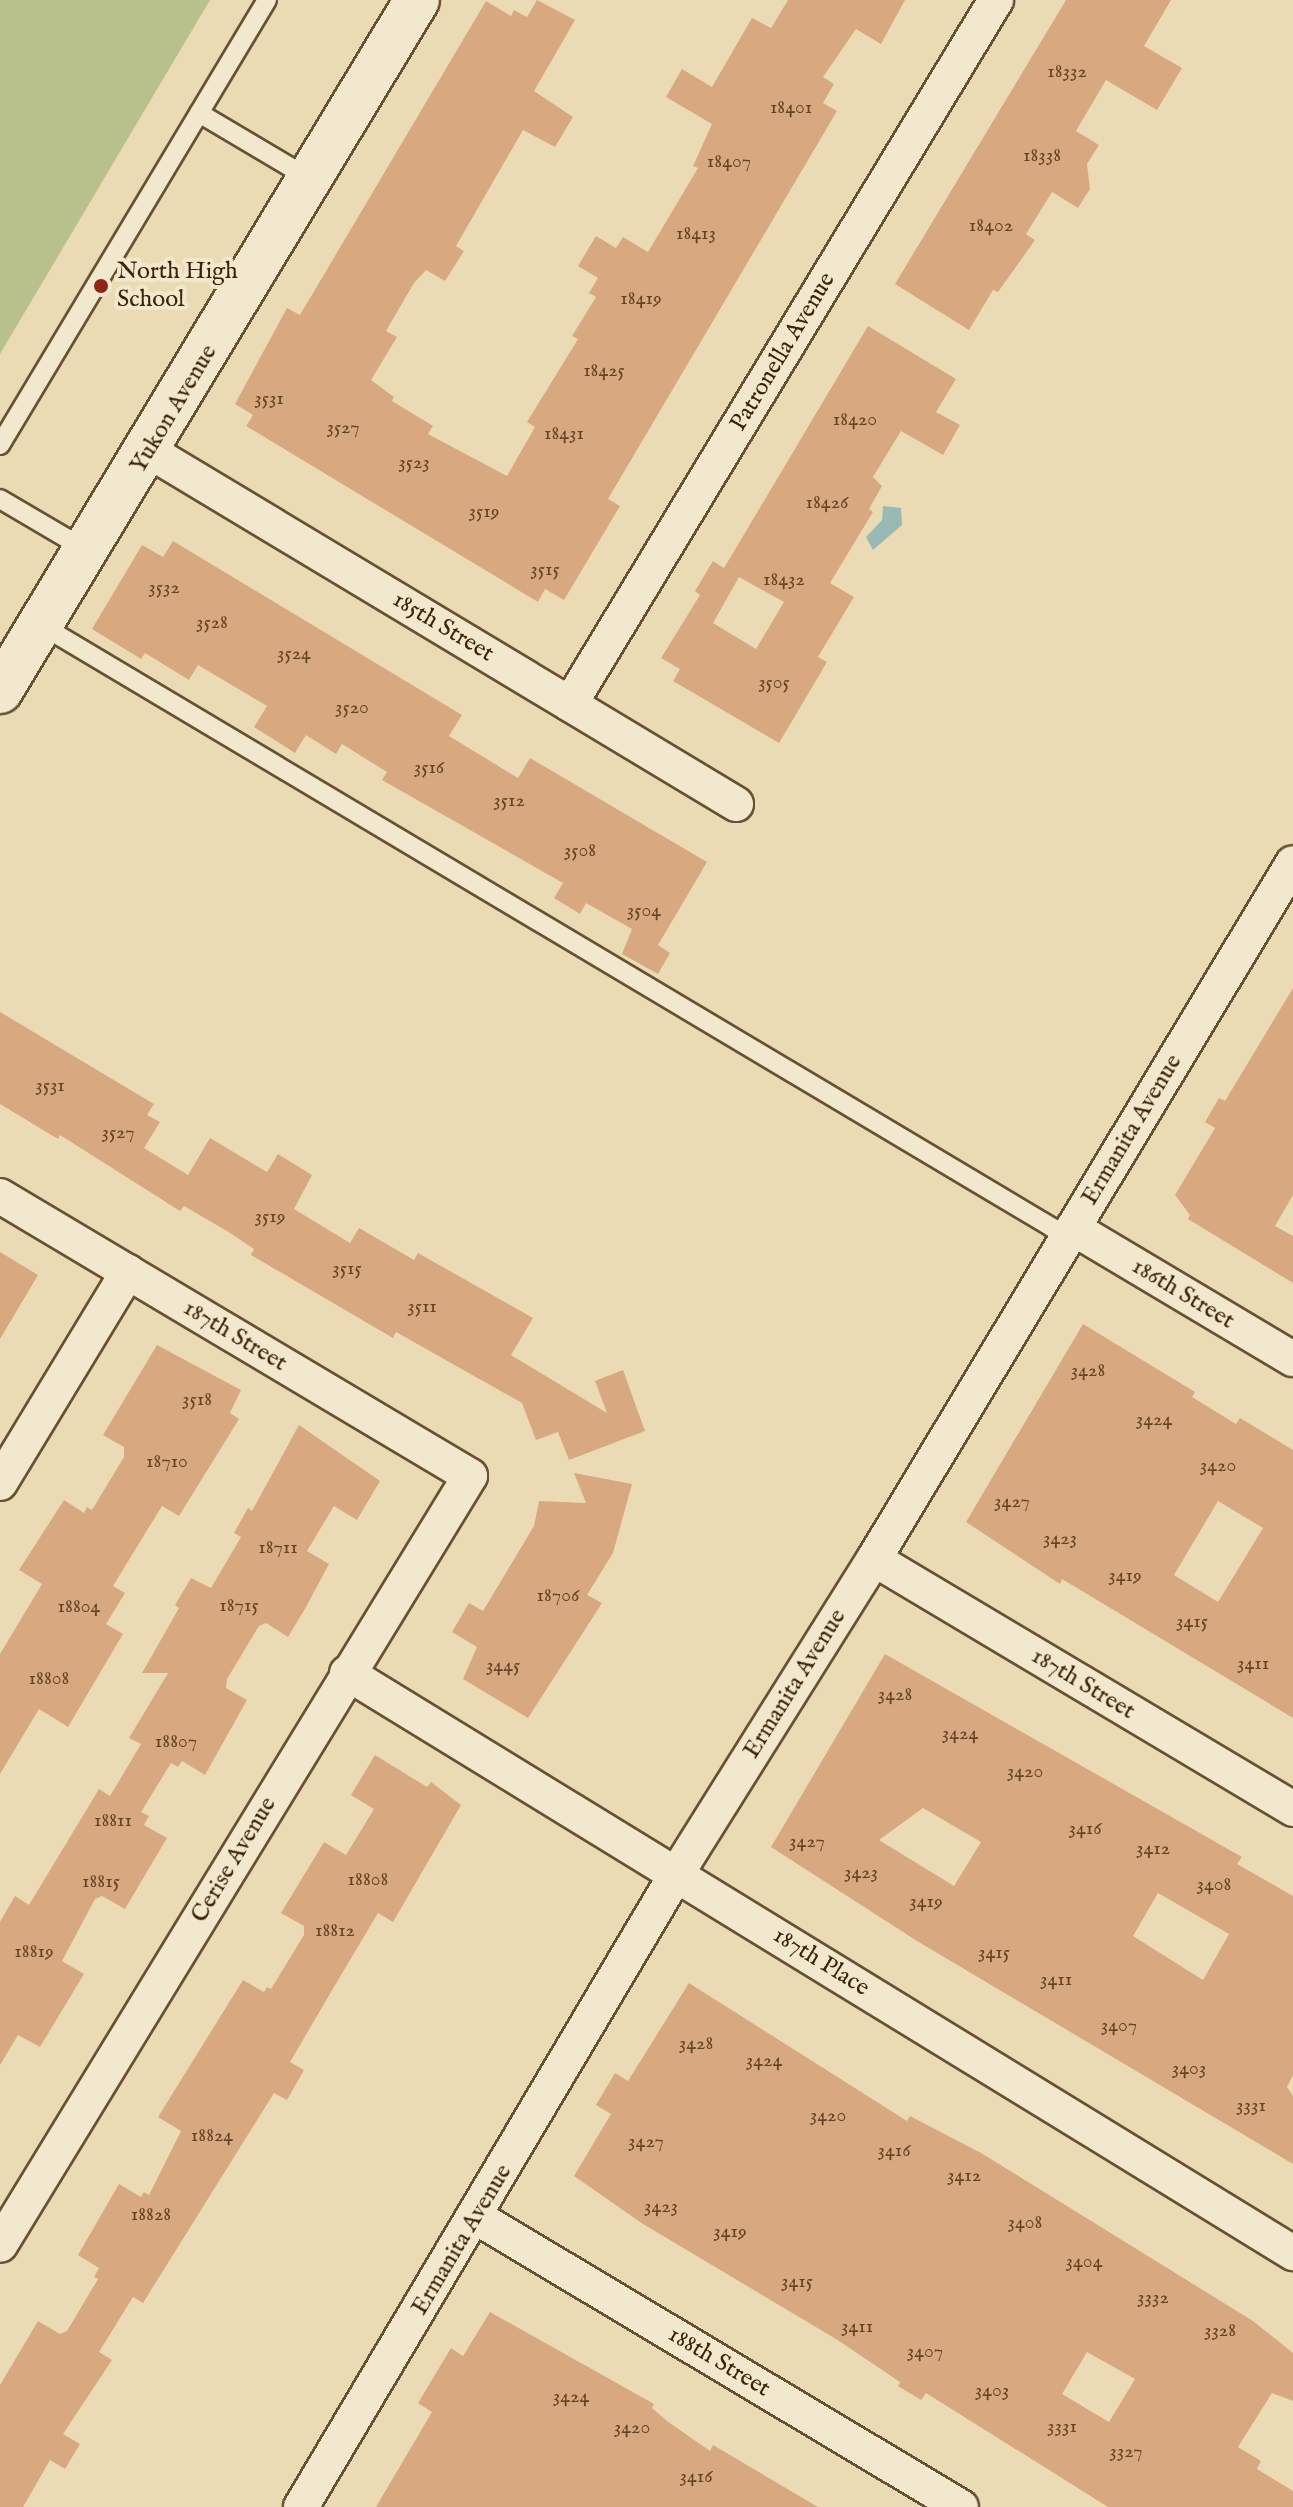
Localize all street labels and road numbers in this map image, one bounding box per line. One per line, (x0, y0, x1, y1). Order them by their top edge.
street label: Patronella Avenue (724, 267, 842, 437)
street label: Yukon Avenue (124, 340, 224, 478)
street label: 185th Street (387, 586, 499, 668)
street label: Ermanita Avenue (1076, 1049, 1188, 1211)
street label: 186th Street (1127, 1252, 1239, 1336)
street label: 187th Street (178, 1294, 292, 1378)
street label: Ermanita Avenue (738, 1604, 852, 1764)
street label: 187th Street (1026, 1642, 1140, 1726)
street label: Cerise Avenue (185, 1792, 283, 1928)
street label: 187th Place (768, 1921, 874, 2003)
street label: Ermanita Avenue (406, 2159, 518, 2321)
street label: 188th Street (663, 2320, 775, 2404)

